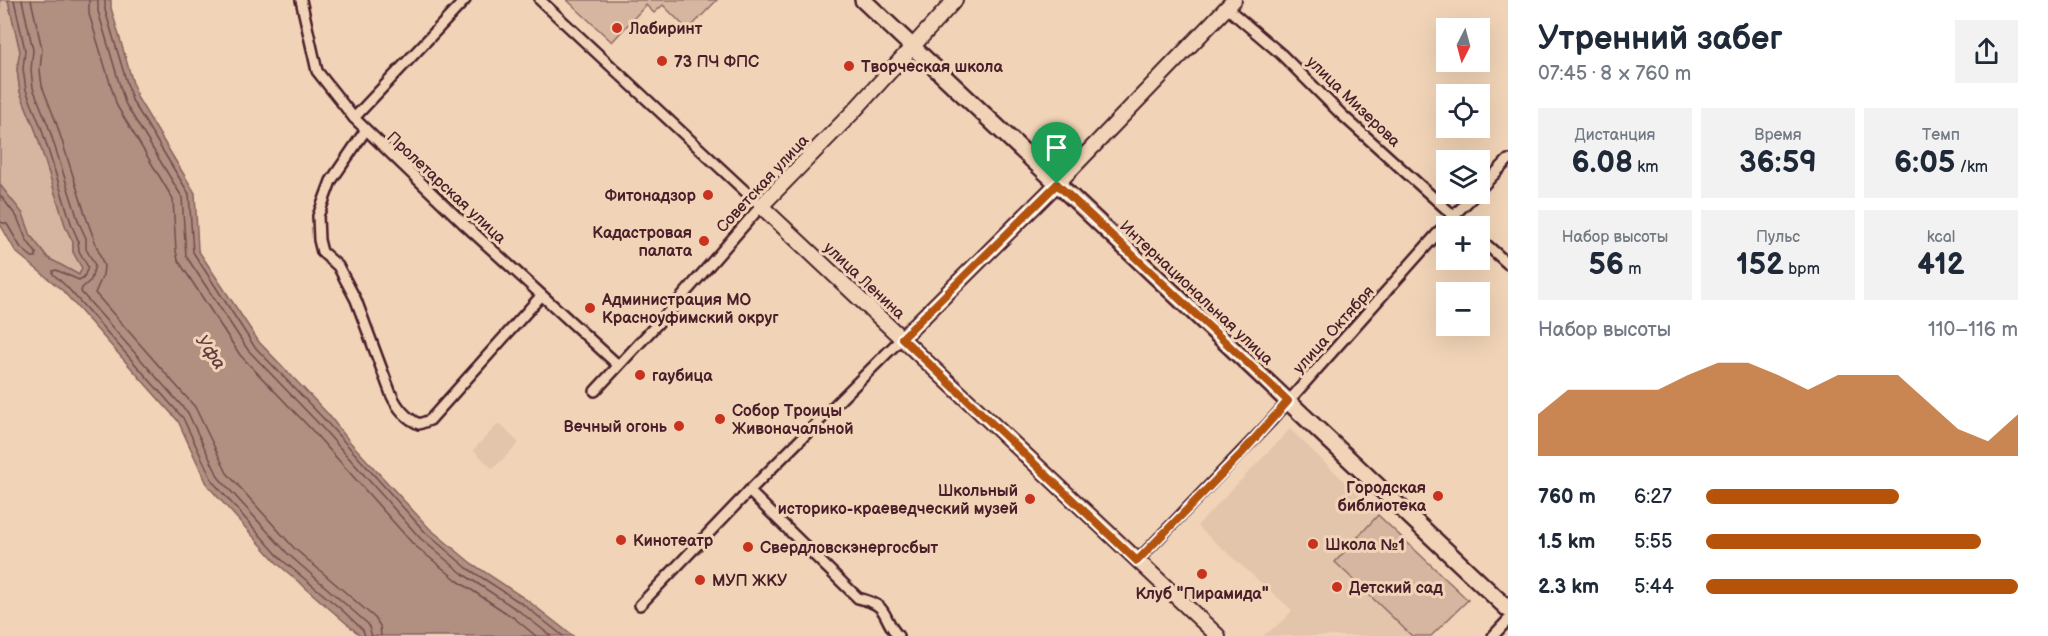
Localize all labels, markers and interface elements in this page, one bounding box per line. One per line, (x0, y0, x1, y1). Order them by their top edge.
north arrow (1436, 18, 1490, 72)
map controls (1436, 18, 1490, 336)
text: Утренний забег (1538, 19, 1783, 59)
place label: Лабиринт (628, 20, 703, 39)
button: share (1955, 20, 2018, 83)
marker: Лабиринт (610, 21, 624, 35)
place label: 73 ПЧ ФПС (674, 53, 759, 72)
street label: улица Мизерова (1302, 53, 1404, 152)
marker: 73 ПЧ ФПС (655, 54, 669, 68)
place label: Творческая школа (861, 58, 1003, 77)
marker: Творческая школа (842, 59, 856, 73)
text: 07:45 · 8 × 760 m (1538, 62, 1691, 86)
button: locate (1436, 84, 1490, 138)
pin (1031, 122, 1082, 184)
text: Дистанция (1575, 126, 1655, 145)
text: Время (1754, 126, 1802, 145)
text: Темп (1922, 126, 1960, 145)
street label: Пролетарская улица (383, 128, 510, 249)
street label: Советская улица (713, 131, 814, 237)
icon: arrive (1040, 131, 1073, 164)
text: 6.08 (1572, 145, 1633, 181)
text: 36:59 (1739, 145, 1817, 181)
text: 6:05 (1894, 145, 1955, 181)
button: layers (1436, 150, 1490, 204)
text: km (1633, 158, 1658, 177)
text: /km (1955, 158, 1988, 177)
place label: Фитонадзор (605, 187, 697, 206)
marker: Фитонадзор (701, 188, 715, 202)
button: + (1436, 216, 1490, 270)
street label: Интернациональная улица (1115, 217, 1277, 370)
place label: Кадастровая палата (592, 224, 693, 261)
text: Набор высоты (1562, 228, 1668, 247)
text: Пульс (1756, 228, 1800, 247)
text: kcal (1927, 228, 1955, 247)
marker: Кадастровая палата (697, 234, 711, 248)
street label: улица Ленина (819, 239, 909, 324)
text: 56 (1588, 247, 1624, 283)
text: 152 (1736, 247, 1784, 283)
text: 412 (1917, 247, 1965, 283)
text: m (1624, 260, 1642, 279)
text: bpm (1784, 260, 1820, 279)
street label: улица Октября (1290, 282, 1379, 378)
button: − (1436, 282, 1490, 336)
place label: Администрация МО Красноуфимский округ (601, 291, 779, 328)
marker: Администрация МО Красноуфимский округ (583, 301, 597, 315)
text: Набор высоты (1538, 318, 1671, 342)
text: 110–116 m (1928, 318, 2018, 342)
water label: Уфа (191, 331, 230, 374)
place label: гаубица (652, 367, 713, 386)
marker: гаубица (633, 368, 647, 382)
place label: Собор Троицы Живоначальной (732, 402, 854, 439)
marker: Собор Троицы Живоначальной (713, 412, 727, 426)
place label: Вечный огонь (563, 418, 668, 437)
marker: Вечный огонь (672, 419, 686, 433)
place label: Городская библиотека (1337, 479, 1427, 516)
place label: Школьный историко-краеведческий музей (778, 482, 1018, 519)
text: 760 m (1538, 485, 1596, 509)
text: 6:27 (1634, 485, 1672, 509)
marker: Городская библиотека (1431, 489, 1445, 503)
marker: Школьный историко-краеведческий музей (1023, 492, 1037, 506)
text: 1.5 km (1538, 530, 1595, 554)
text: 5:55 (1634, 530, 1672, 554)
place label: Кинотеатр (633, 532, 714, 551)
marker: Кинотеатр (614, 533, 628, 547)
place label: Школа №1 (1325, 536, 1405, 555)
marker: Школа №1 (1306, 537, 1320, 551)
place label: Свердловскэнергосбыт (760, 539, 939, 558)
marker: Свердловскэнергосбыт (741, 540, 755, 554)
marker: Клуб "Пирамида" (1195, 567, 1209, 581)
place label: МУП ЖКУ (712, 572, 787, 591)
marker: МУП ЖКУ (693, 573, 707, 587)
text: 2.3 km (1538, 575, 1599, 599)
text: 5:44 (1634, 575, 1674, 599)
place label: Детский сад (1349, 579, 1443, 598)
marker: Детский сад (1330, 580, 1344, 594)
place label: Клуб "Пирамида" (1135, 585, 1269, 604)

